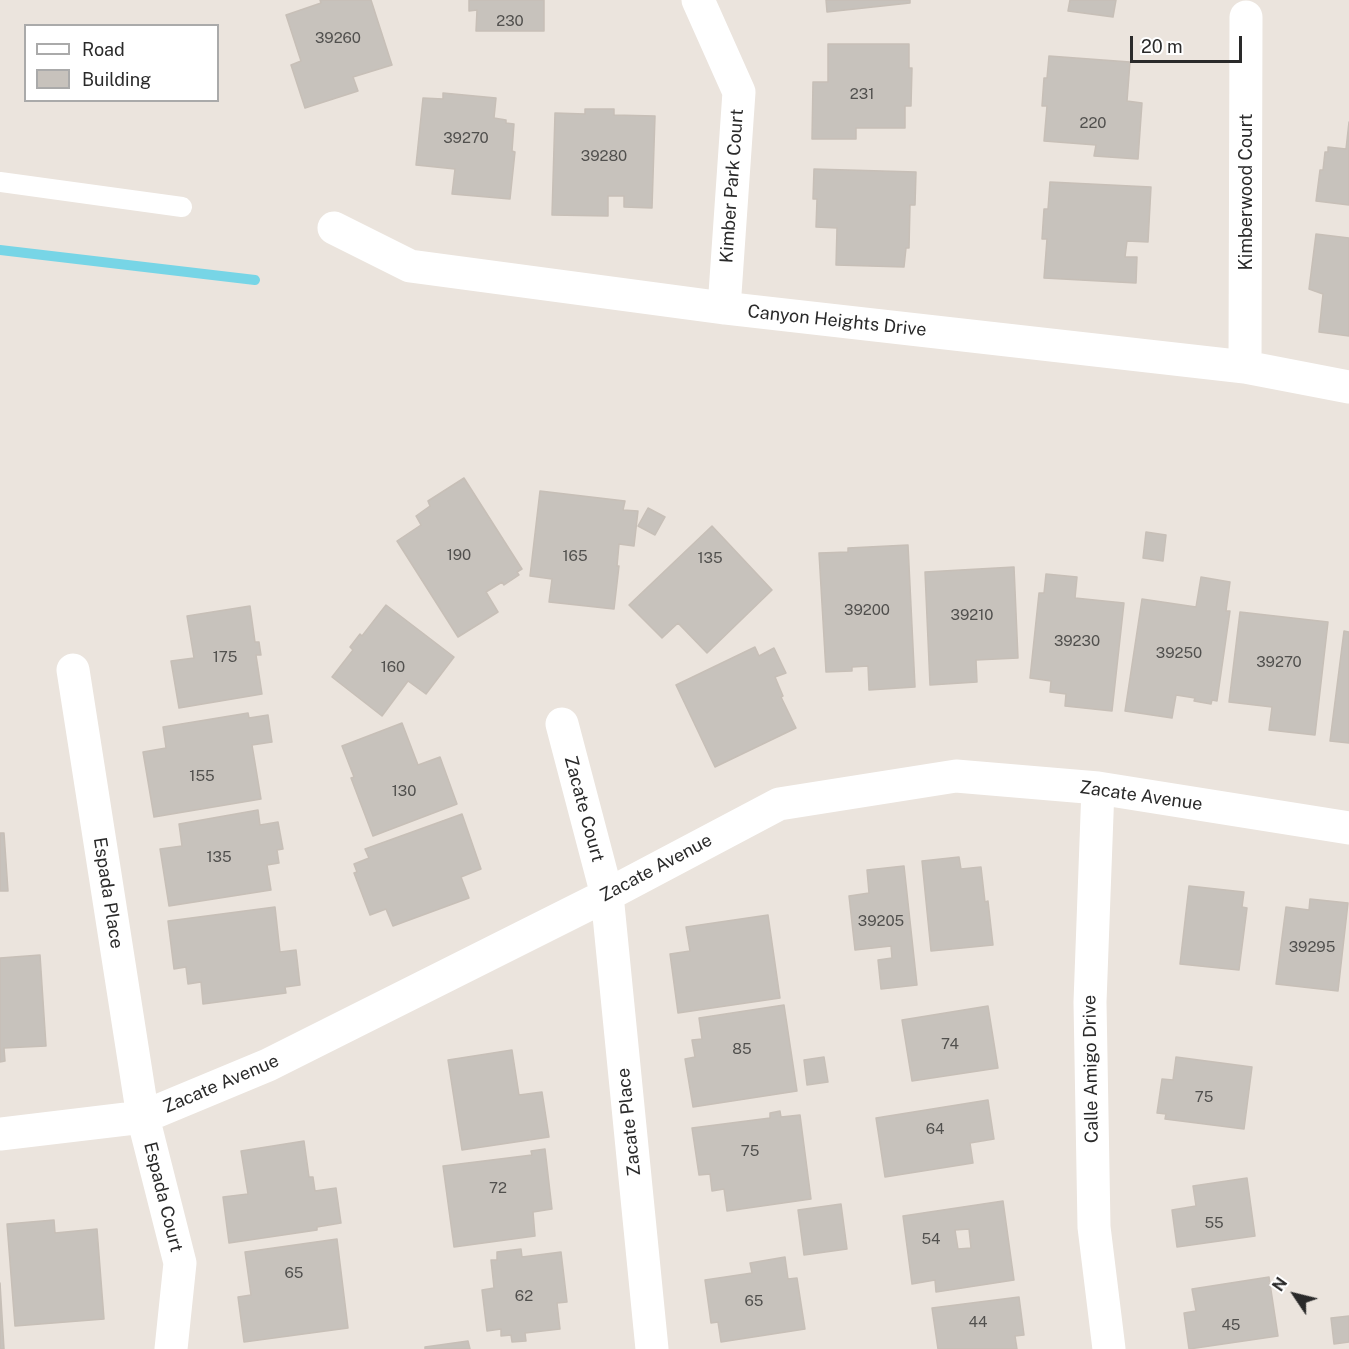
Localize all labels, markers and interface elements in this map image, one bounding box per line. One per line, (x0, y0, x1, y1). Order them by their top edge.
house number: 230 (496, 12, 524, 30)
legend (24, 24, 219, 102)
scale bar (1133, 24, 1246, 62)
house number: 39260 (315, 29, 361, 47)
text: 20 m (1141, 36, 1183, 57)
text: Road (82, 39, 125, 60)
text: Building (82, 69, 151, 90)
house number: 231 (850, 85, 874, 103)
street label: Kimber Park Court (716, 108, 748, 264)
house number: 220 (1079, 114, 1107, 132)
street label: Kimberwood Court (1235, 114, 1257, 270)
house number: 39270 (443, 129, 489, 147)
house number: 39280 (581, 147, 627, 165)
street label: Canyon Heights Drive (747, 301, 927, 341)
house number: 190 (447, 546, 471, 564)
house number: 165 (562, 547, 588, 565)
house number: 135 (697, 549, 723, 567)
house number: 39200 (844, 601, 890, 619)
house number: 39210 (951, 606, 993, 624)
house number: 39230 (1054, 632, 1100, 650)
house number: 39250 (1156, 644, 1202, 662)
house number: 175 (213, 648, 237, 666)
house number: 39270 (1256, 653, 1302, 671)
house number: 160 (381, 658, 405, 676)
street label: Zacate Court (559, 754, 609, 864)
house number: 155 (189, 767, 215, 785)
street label: Zacate Avenue (1078, 777, 1204, 815)
house number: 130 (392, 782, 416, 800)
street label: Zacate Avenue (596, 829, 716, 907)
street label: Espada Place (89, 836, 127, 950)
house number: 135 (206, 848, 232, 866)
house number: 39205 (858, 912, 904, 930)
house number: 39295 (1289, 938, 1335, 956)
street label: Calle Amigo Drive (1079, 995, 1103, 1143)
house number: 74 (941, 1035, 959, 1053)
house number: 85 (732, 1040, 752, 1058)
street label: Zacate Avenue (160, 1050, 282, 1118)
street label: Zacate Place (613, 1067, 645, 1177)
house number: 75 (1195, 1088, 1213, 1106)
house number: 64 (926, 1120, 944, 1138)
street label: Espada Court (139, 1140, 187, 1254)
house number: 75 (741, 1142, 759, 1160)
house number: 72 (489, 1179, 507, 1197)
house number: 55 (1204, 1214, 1224, 1232)
house number: 54 (921, 1230, 941, 1248)
house number: 65 (285, 1264, 303, 1282)
north arrow (1265, 1265, 1325, 1325)
text: N (1268, 1274, 1291, 1295)
house number: 62 (515, 1287, 533, 1305)
house number: 65 (745, 1292, 763, 1310)
house number: 44 (969, 1313, 987, 1331)
house number: 45 (1222, 1316, 1240, 1334)

